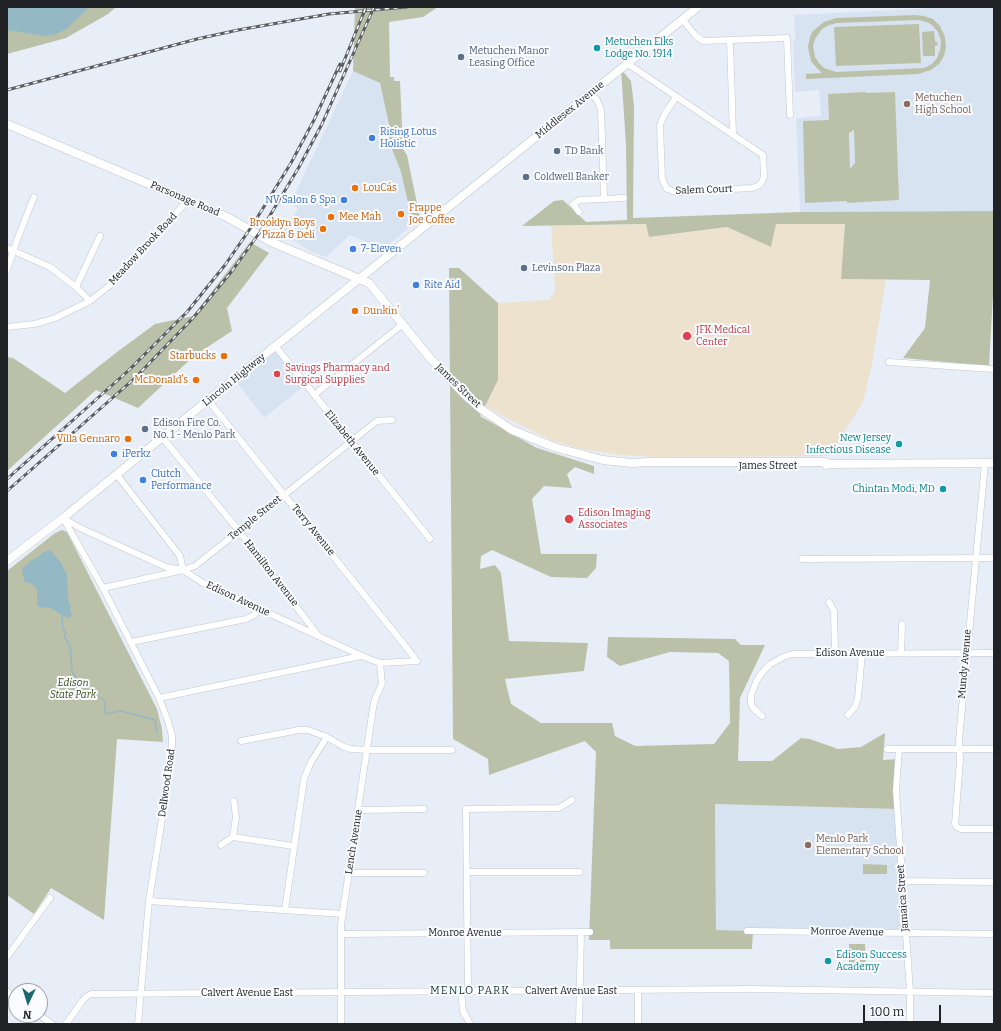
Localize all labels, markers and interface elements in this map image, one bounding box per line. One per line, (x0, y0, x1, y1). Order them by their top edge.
place label: Metuchen Elks Lodge No. 1914 (605, 36, 673, 60)
marker: Metuchen Elks Lodge No. 1914 (592, 43, 602, 53)
place label: Metuchen Manor Leasing Office (469, 45, 549, 68)
marker: Metuchen Manor Leasing Office (456, 52, 466, 62)
street label: Middlesex Avenue (533, 79, 607, 141)
place label: Metuchen High School (915, 92, 971, 116)
marker: Metuchen High School (902, 99, 912, 109)
place label: Rising Lotus Holistic (380, 126, 437, 150)
marker: Rising Lotus Holistic (367, 133, 377, 143)
place label: TD Bank (565, 145, 603, 157)
marker: TD Bank (552, 146, 562, 156)
place label: Coldwell Banker (534, 171, 609, 183)
marker: Coldwell Banker (521, 172, 531, 182)
street label: Parsonage Road (148, 179, 222, 219)
place label: LouCás (363, 182, 397, 194)
marker: LouCás (350, 183, 360, 193)
street label: Salem Court (675, 183, 733, 197)
place label: NV Salon & Spa (265, 194, 336, 206)
marker: NV Salon & Spa (339, 195, 349, 205)
place label: Frappe Joe Coffee (409, 202, 455, 226)
marker: Frappe Joe Coffee (396, 209, 406, 219)
street label: Meadow Brook Road (106, 210, 180, 288)
place label: Mee Mah (339, 211, 381, 223)
marker: Mee Mah (326, 212, 336, 222)
place label: Brooklyn Boys Pizza & Deli (250, 217, 315, 240)
marker: Brooklyn Boys Pizza & Deli (318, 224, 328, 234)
place label: 7-Eleven (361, 243, 401, 255)
marker: 7-Eleven (348, 244, 358, 254)
place label: Levinson Plaza (532, 262, 600, 274)
marker: Levinson Plaza (519, 263, 529, 273)
place label: Rite Aid (424, 279, 460, 291)
marker: Rite Aid (411, 280, 421, 290)
place label: Dunkin' (363, 305, 399, 317)
marker: Dunkin' (350, 306, 360, 316)
place label: JFK Medical Center (696, 324, 750, 348)
marker: JFK Medical Center (681, 330, 693, 342)
place label: Starbucks (170, 350, 216, 362)
street label: Lincoln Highway (200, 351, 268, 409)
marker: Starbucks (219, 351, 229, 361)
street label: James Street (433, 361, 483, 411)
place label: Savings Pharmacy and Surgical Supplies (285, 362, 390, 386)
marker: Savings Pharmacy and Surgical Supplies (272, 369, 282, 379)
place label: McDonald's (134, 374, 188, 386)
marker: McDonald's (191, 375, 201, 385)
street label: Elizabeth Avenue (322, 408, 382, 478)
place label: Edison Fire Co. No. 1 - Menlo Park (153, 417, 235, 440)
marker: Edison Fire Co. No. 1 - Menlo Park (140, 424, 150, 434)
place label: New Jersey Infectious Disease (806, 432, 891, 456)
place label: Villa Gennaro (57, 433, 120, 445)
marker: Villa Gennaro (123, 434, 133, 444)
marker: New Jersey Infectious Disease (894, 439, 904, 449)
place label: iPerkz (122, 448, 151, 460)
marker: iPerkz (109, 449, 119, 459)
street label: James Street (739, 460, 797, 472)
place label: Clutch Performance (151, 468, 212, 492)
marker: Clutch Performance (138, 475, 148, 485)
place label: Chintan Modi, MD (852, 483, 935, 495)
marker: Chintan Modi, MD (938, 484, 948, 494)
street label: Temple Street (226, 493, 284, 543)
street label: Terry Avenue (289, 502, 337, 558)
place label: Edison Imaging Associates (578, 507, 651, 530)
marker: Edison Imaging Associates (563, 513, 575, 525)
street label: Hamilton Avenue (241, 537, 301, 609)
street label: Edison Avenue (204, 579, 272, 619)
street label: Mundy Avenue (956, 629, 974, 699)
street label: Edison Avenue (816, 647, 884, 659)
park label: Edison State Park (50, 677, 96, 700)
street label: Dellwood Road (156, 748, 178, 818)
street label: Lench Avenue (343, 809, 365, 875)
place label: Menlo Park Elementary School (816, 833, 904, 856)
marker: Menlo Park Elementary School (803, 840, 813, 850)
street label: Jamaica Street (895, 864, 911, 932)
street label: Monroe Avenue (810, 925, 884, 939)
street label: Monroe Avenue (428, 927, 502, 939)
place label: Edison Success Academy (836, 949, 907, 972)
marker: Edison Success Academy (823, 956, 833, 966)
north arrow (8, 983, 48, 1023)
district label: MENLO PARK (430, 984, 510, 998)
street label: Calvert Avenue East (525, 985, 617, 997)
street label: Calvert Avenue East (201, 987, 293, 999)
scale bar (865, 997, 943, 1023)
text: 100 m (870, 1005, 904, 1019)
text: N (23, 1008, 32, 1021)

